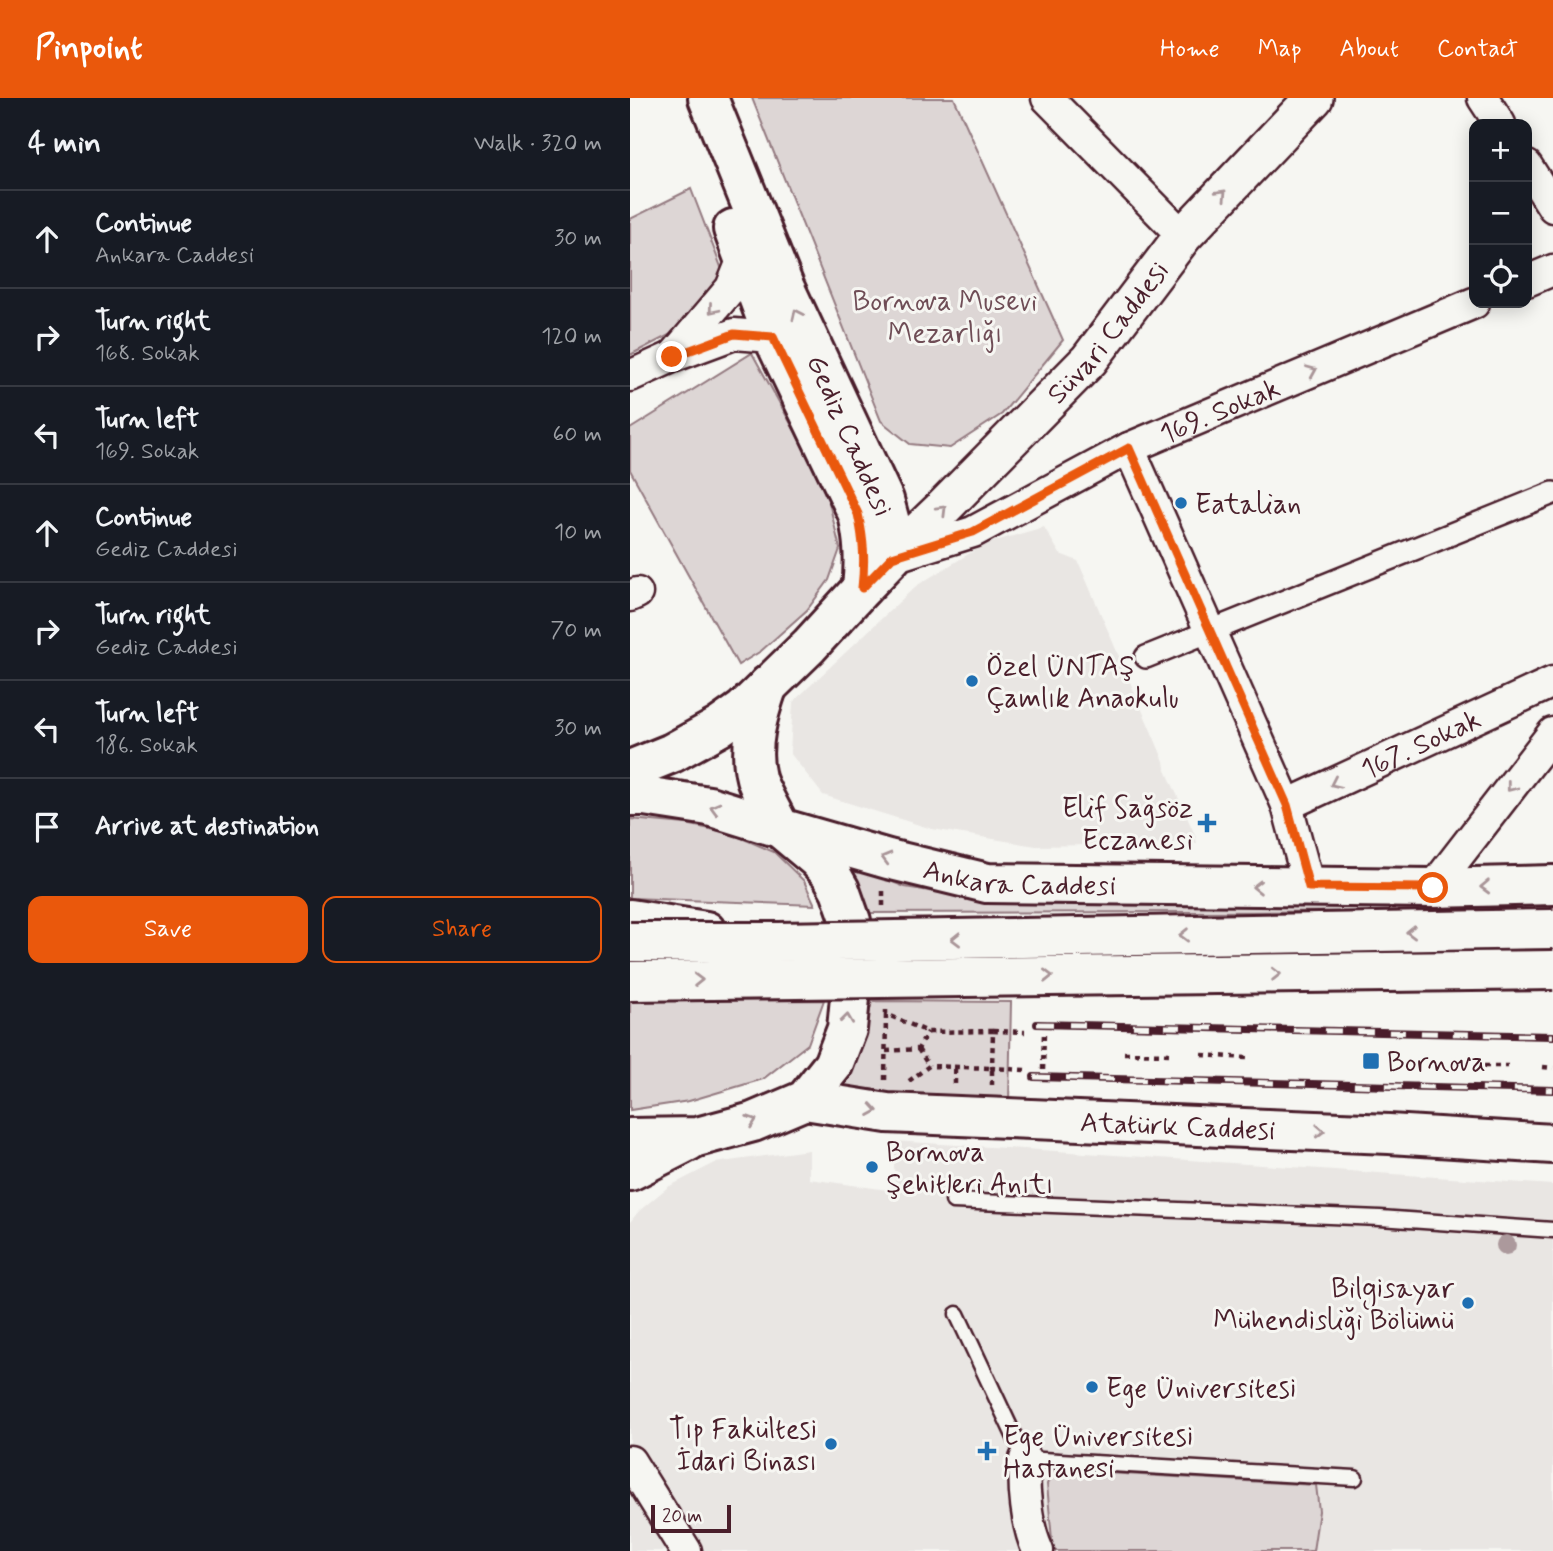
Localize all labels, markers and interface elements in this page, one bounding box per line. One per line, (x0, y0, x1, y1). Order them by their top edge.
text: Pinpoint (35, 27, 143, 71)
text: Home (1160, 34, 1220, 65)
text: Map (1258, 34, 1302, 65)
text: About (1340, 34, 1399, 65)
text: Contact (1437, 34, 1518, 65)
map controls (1469, 119, 1532, 308)
button: + (1469, 119, 1532, 182)
text: 4 min (28, 124, 101, 163)
text: Walk · 320 m (474, 129, 602, 159)
button: − (1469, 182, 1532, 245)
one-way arrow (1214, 189, 1227, 202)
text: Continue (95, 207, 192, 241)
icon: ahead (28, 220, 66, 258)
text: 30 m (554, 224, 602, 254)
text: Ankara Caddesi (95, 241, 254, 271)
button: locate (1469, 245, 1532, 308)
street label: Süvari Caddesi (1040, 254, 1179, 413)
park label: Bornova Musevi Mezarlığı (853, 284, 1037, 353)
one-way arrow (709, 301, 721, 314)
text: Turn right (95, 305, 211, 339)
one-way arrow (791, 309, 805, 321)
icon: right (28, 318, 66, 356)
text: 120 m (541, 322, 602, 352)
text: 168. Sokak (95, 339, 200, 369)
route end (656, 341, 687, 372)
street label: Gediz Caddesi (797, 349, 901, 523)
one-way arrow (1305, 365, 1318, 379)
street label: 169. Sokak (1155, 371, 1286, 454)
text: Turn left (95, 403, 199, 437)
icon: left (28, 416, 66, 454)
text: 60 m (553, 420, 602, 450)
text: 169. Sokak (95, 437, 199, 467)
place label: Eatalian (1195, 487, 1302, 524)
marker: Eatalian (1173, 495, 1189, 511)
text: Continue (95, 501, 192, 535)
one-way arrow (933, 505, 946, 518)
icon: ahead (28, 514, 66, 552)
text: 10 m (554, 518, 602, 548)
text: Gediz Caddesi (95, 535, 238, 565)
text: Turn right (95, 599, 211, 633)
icon: right (28, 612, 66, 650)
text: 70 m (550, 616, 602, 646)
text: Gediz Caddesi (95, 633, 238, 663)
place label: Özel ÜNTAŞ Çamlık Anaokulu (986, 649, 1179, 718)
marker: Özel ÜNTAŞ Çamlık Anaokulu (964, 673, 980, 689)
text: Turn left (95, 697, 199, 731)
street label: 167. Sokak (1356, 702, 1487, 789)
icon: left (28, 710, 66, 748)
text: 30 m (554, 714, 602, 744)
text: 186. Sokak (95, 731, 198, 761)
one-way arrow (1330, 774, 1342, 788)
one-way arrow (1507, 780, 1520, 792)
place label: Elif Sağsöz Eczanesi (1062, 791, 1193, 860)
one-way arrow (709, 802, 721, 816)
icon: arrive (28, 808, 66, 846)
text: Arrive at destination (95, 810, 319, 844)
marker: Elif Sağsöz Eczanesi (1199, 815, 1215, 831)
one-way arrow (880, 852, 892, 866)
street label: Ankara Caddesi (919, 852, 1116, 905)
route start (1417, 872, 1448, 903)
one-way arrow (1252, 879, 1263, 894)
one-way arrow (1479, 879, 1490, 894)
button: Save (28, 896, 308, 963)
button: Share (322, 896, 602, 963)
one-way arrow (1406, 924, 1417, 939)
one-way arrow (1178, 928, 1189, 943)
one-way arrow (951, 931, 961, 947)
one-way arrow (1270, 966, 1281, 981)
one-way arrow (1043, 968, 1054, 984)
one-way arrow (693, 972, 704, 988)
one-way arrow (840, 1013, 855, 1025)
place label: Bornova (1387, 1045, 1486, 1082)
marker: Bornova (1361, 1051, 1381, 1071)
one-way arrow (867, 1103, 879, 1118)
street label: Atatürk Caddesi (1079, 1105, 1276, 1150)
one-way arrow (746, 1115, 758, 1129)
one-way arrow (1315, 1124, 1326, 1139)
place label: Bornova Şehitleri Anıtı (886, 1135, 1054, 1204)
marker: Bornova Şehitleri Anıtı (864, 1159, 880, 1175)
place label: Bilgisayar Mühendisliği Bölümü (1213, 1271, 1455, 1340)
marker: Bilgisayar Mühendisliği Bölümü (1460, 1295, 1476, 1311)
place label: Ege Üniversitesi (1106, 1371, 1296, 1408)
marker: Ege Üniversitesi (1084, 1379, 1100, 1395)
place label: Tıp Fakültesi İdari Binası (669, 1412, 817, 1481)
place label: Ege Üniversitesi Hastanesi (1003, 1419, 1193, 1488)
marker: Tıp Fakültesi İdari Binası (823, 1436, 839, 1452)
marker: Ege Üniversitesi Hastanesi (977, 1441, 997, 1461)
scale bar (651, 1502, 732, 1534)
text: 20 m (662, 1504, 702, 1529)

